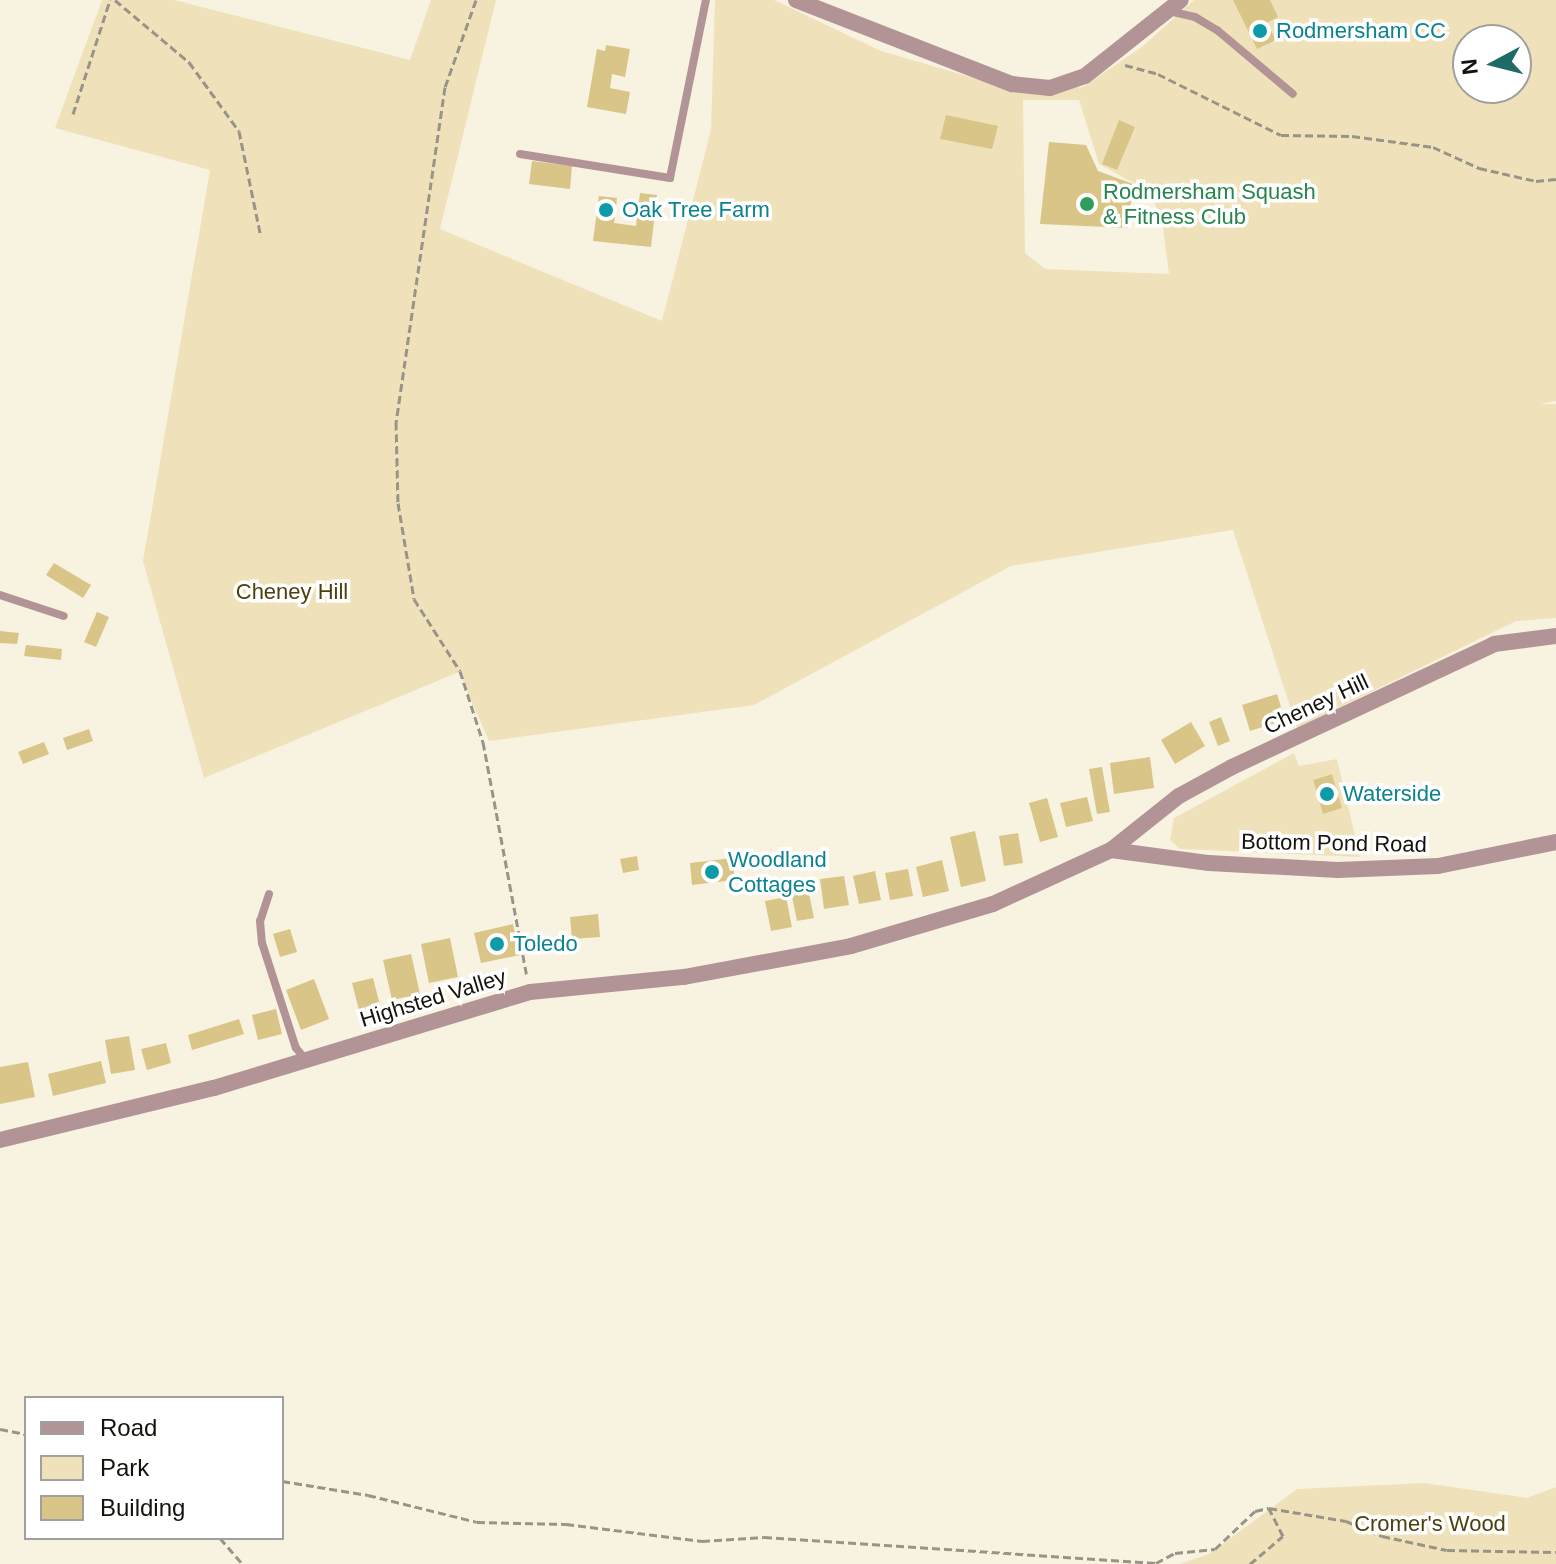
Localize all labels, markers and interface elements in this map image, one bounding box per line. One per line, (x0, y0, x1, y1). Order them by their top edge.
place label: Rodmersham CC (1276, 18, 1446, 44)
marker: Rodmersham CC (1251, 22, 1269, 40)
north arrow (1452, 24, 1532, 104)
text: N (1456, 57, 1483, 76)
place label: Rodmersham Squash & Fitness Club (1103, 178, 1316, 230)
marker: Rodmersham Squash & Fitness Club (1078, 195, 1096, 213)
place label: Oak Tree Farm (622, 197, 770, 223)
marker: Oak Tree Farm (597, 201, 615, 219)
park label: Cheney Hill (236, 579, 348, 605)
street label: Cheney Hill (1259, 668, 1373, 740)
place label: Waterside (1343, 781, 1441, 807)
marker: Waterside (1318, 785, 1336, 803)
street label: Bottom Pond Road (1241, 828, 1427, 858)
place label: Woodland Cottages (728, 846, 827, 898)
marker: Woodland Cottages (703, 863, 721, 881)
place label: Toledo (513, 931, 578, 957)
marker: Toledo (488, 935, 506, 953)
street label: Highsted Valley (357, 963, 509, 1033)
legend (24, 1396, 284, 1540)
text: Road (100, 1414, 157, 1441)
text: Park (100, 1454, 149, 1481)
text: Building (100, 1494, 185, 1521)
park label: Cromer's Wood (1354, 1511, 1506, 1537)

